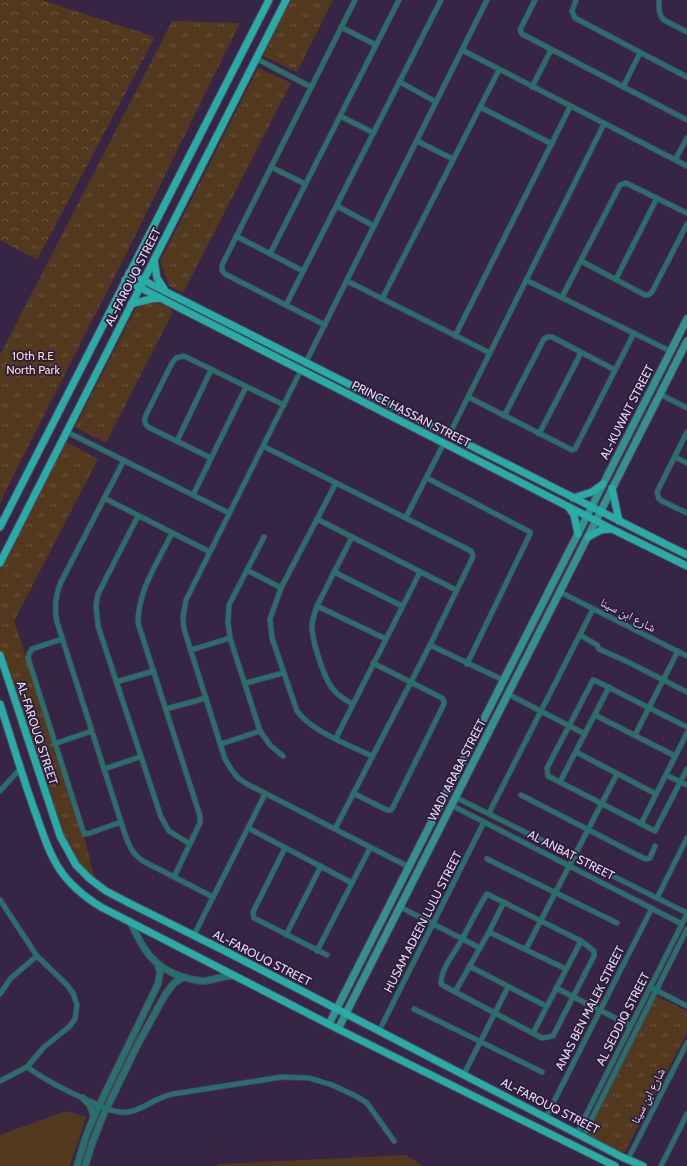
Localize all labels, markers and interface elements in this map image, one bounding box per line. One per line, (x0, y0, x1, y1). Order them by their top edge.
street label: AL-FAROUQ STREET (101, 225, 164, 328)
park label: 10th R.E North Park (6, 348, 60, 377)
street label: AL-KUWAIT STREET (596, 361, 657, 462)
street label: PRINCE HASSAN STREET (349, 377, 474, 450)
street label: شارع ابن سينا (598, 594, 659, 636)
street label: AL-FAROUQ STREET (14, 679, 62, 787)
street label: WADI ARABA STREET (424, 716, 489, 823)
street label: AL ANBAT STREET (525, 826, 618, 883)
street label: HUSAM ADEEN LULU STREET (380, 848, 465, 995)
street label: AL-FAROUQ STREET (211, 926, 314, 989)
street label: ANAS BEN MALEK STREET (552, 943, 628, 1072)
street label: AL SEDDIQ STREET (593, 969, 653, 1068)
street label: شارع ابن سينا (627, 1065, 669, 1126)
street label: AL-FAROUQ STREET (499, 1074, 602, 1137)

